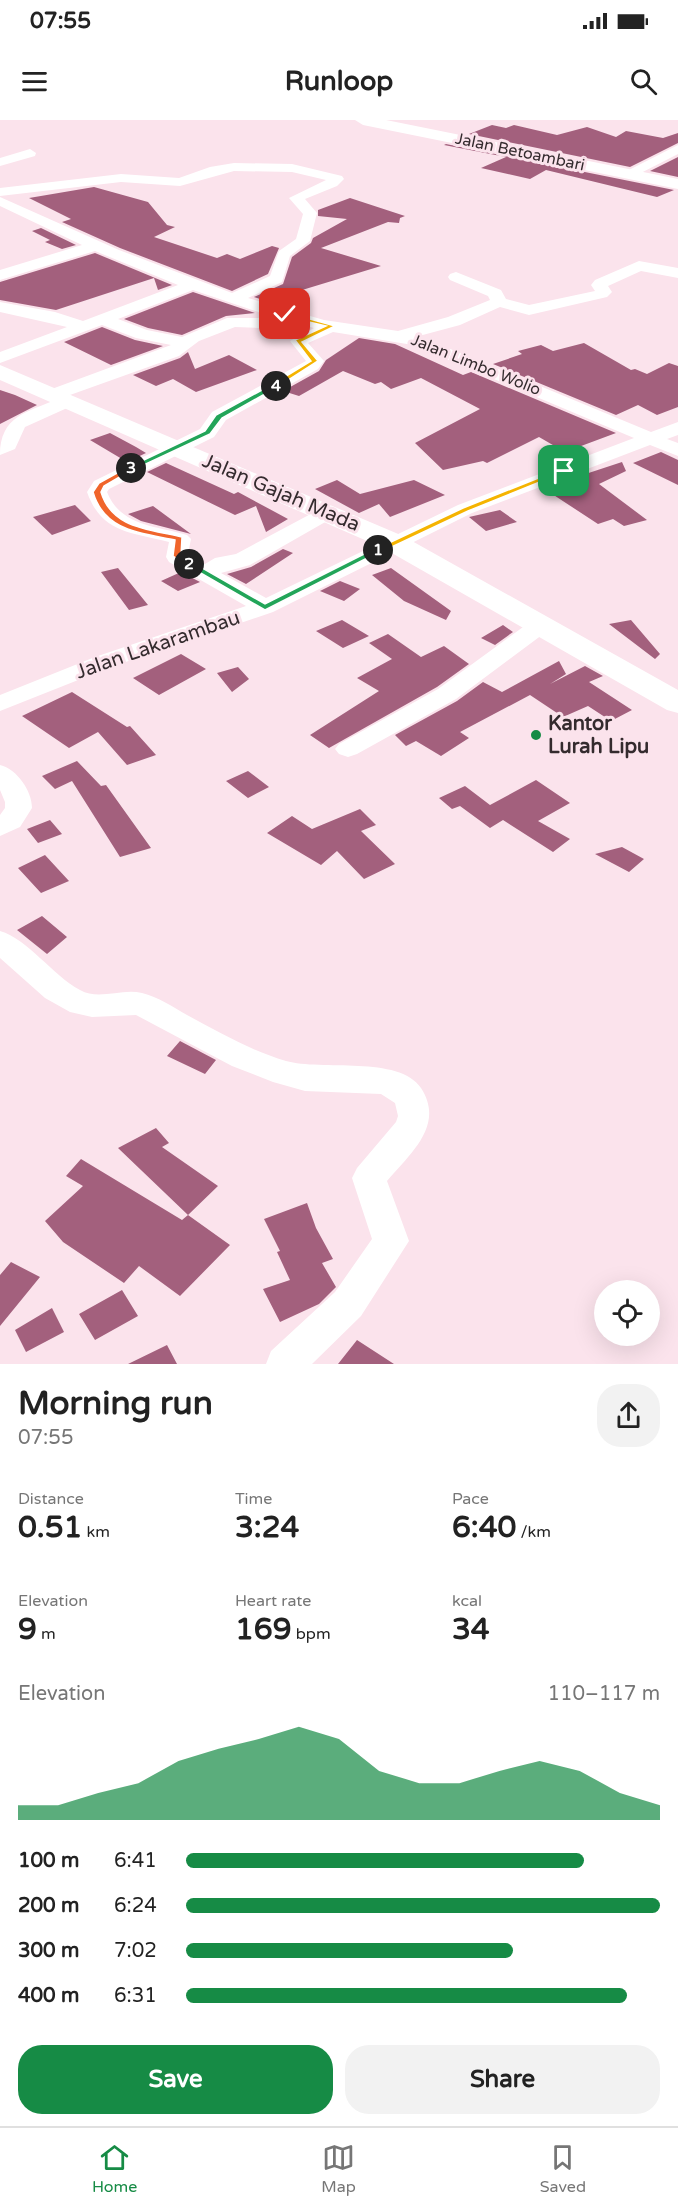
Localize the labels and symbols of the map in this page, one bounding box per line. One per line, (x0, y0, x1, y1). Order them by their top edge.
street label: Jalan Betoambari (453, 128, 587, 176)
pin (259, 288, 310, 339)
street label: Jalan Limbo Wolio (408, 330, 544, 400)
pin: 4 (261, 371, 291, 401)
pin (538, 445, 589, 496)
street label: Jalan Gajah Mada (199, 449, 363, 537)
pin: 3 (116, 453, 146, 483)
pin: 1 (363, 535, 393, 565)
pin: 2 (174, 549, 204, 579)
street label: Jalan Lakarambau (73, 606, 243, 684)
place label: Kantor Lurah Lipu (548, 712, 649, 759)
marker: Kantor Lurah Lipu (529, 728, 543, 742)

